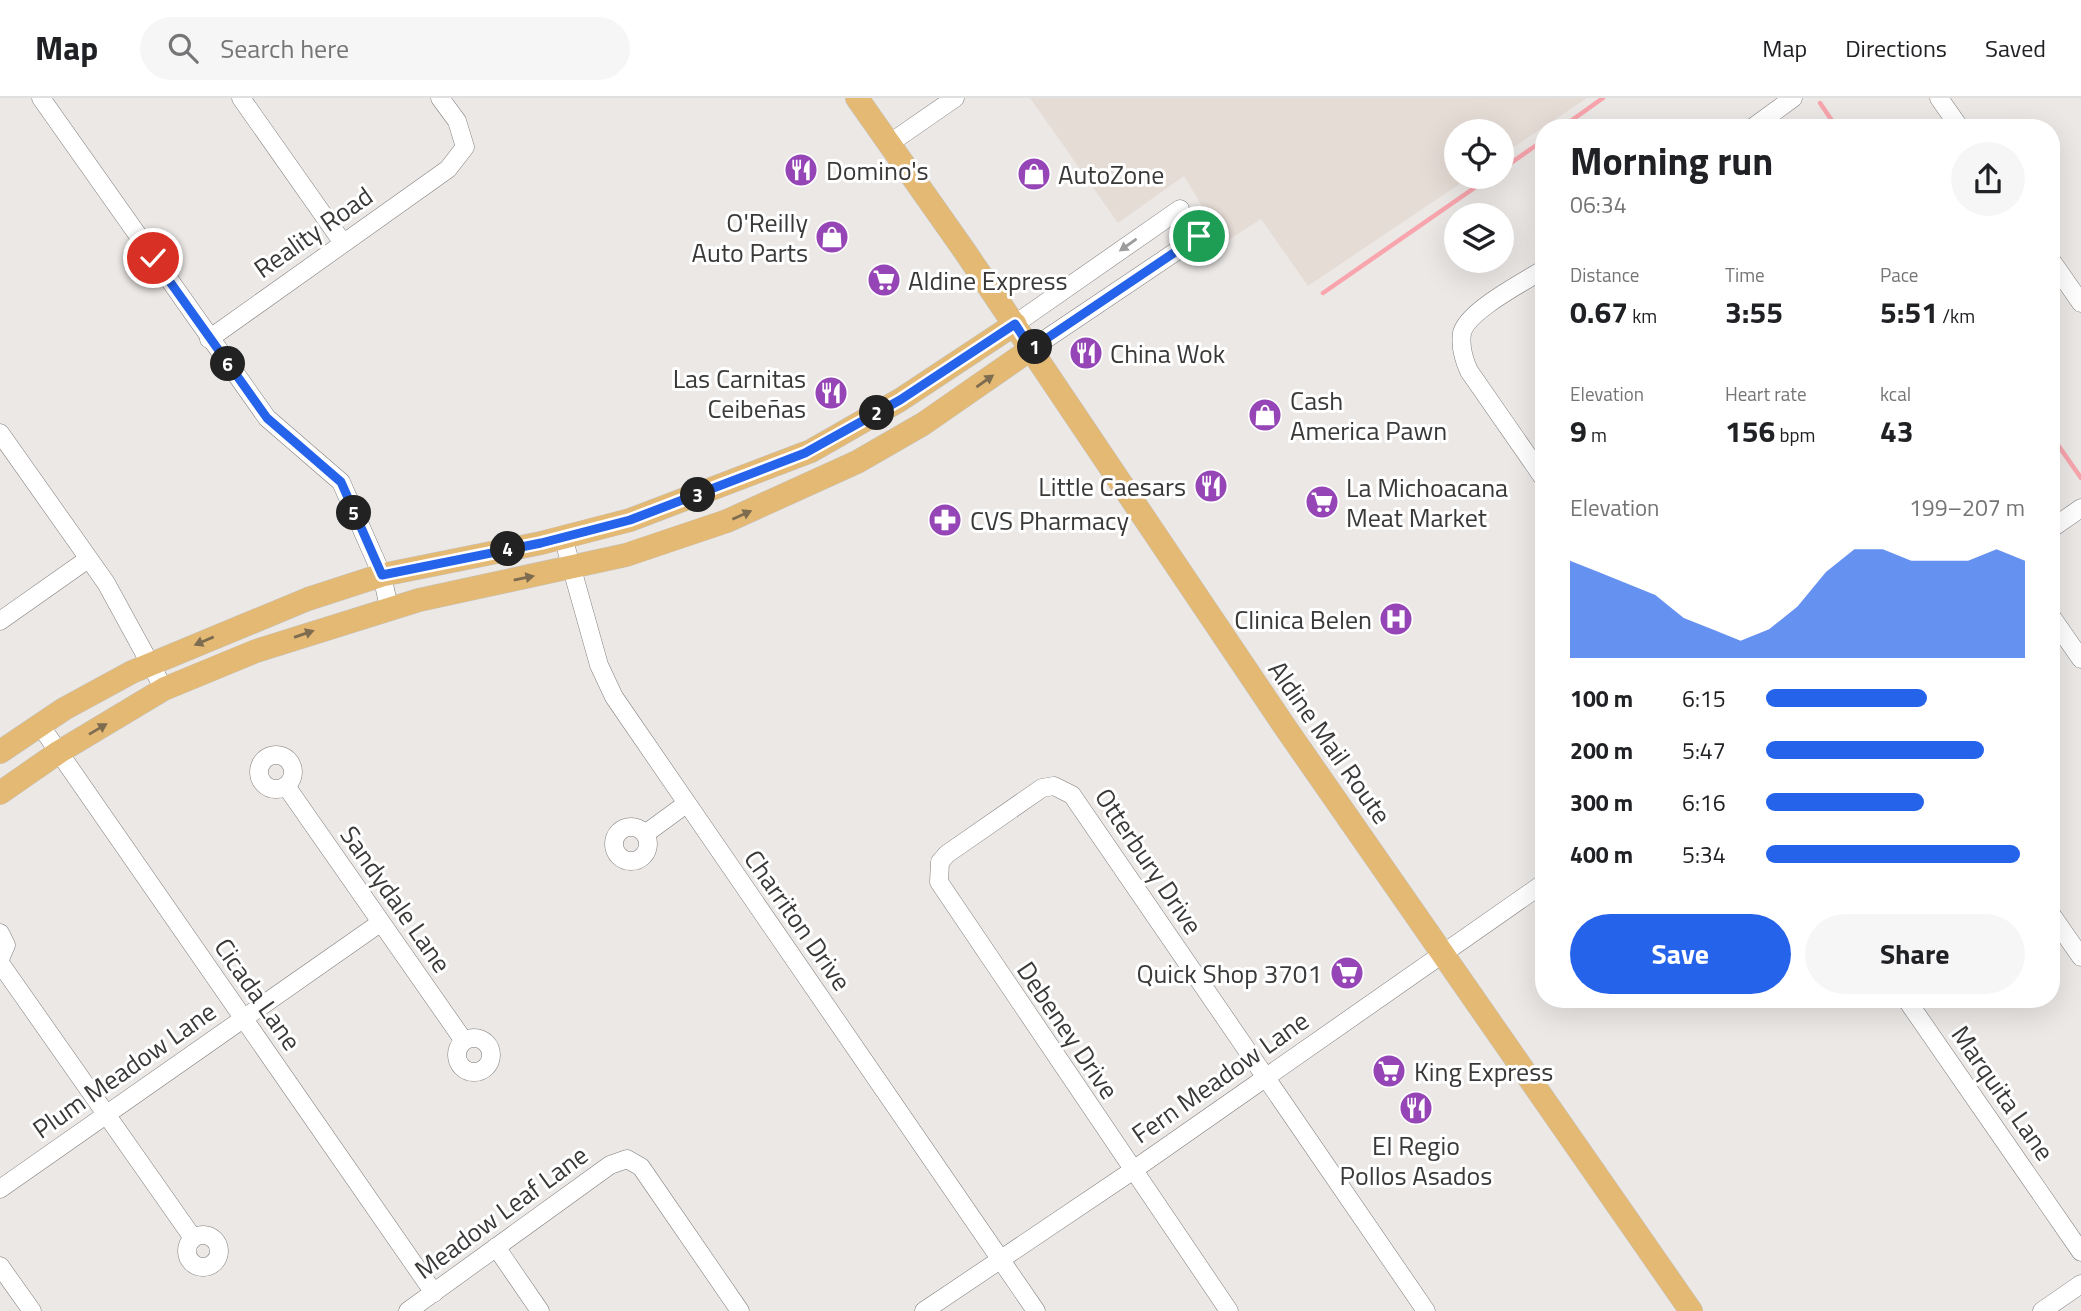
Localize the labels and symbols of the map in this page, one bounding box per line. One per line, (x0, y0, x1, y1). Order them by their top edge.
restaurant icon: Domino's (782, 151, 820, 189)
place label: Domino's (826, 151, 929, 190)
shop icon: AutoZone (1015, 155, 1053, 193)
place label: AutoZone (1058, 155, 1164, 194)
street label: Reality Road (246, 177, 380, 287)
place label: O'Reilly Auto Parts (692, 203, 808, 272)
pin (1169, 206, 1229, 266)
shop icon: O'Reilly Auto Parts (813, 218, 851, 256)
pin (123, 228, 183, 288)
one-way arrow (1119, 238, 1137, 252)
supermarket icon: Aldine Express (865, 261, 903, 299)
place label: Aldine Express (908, 261, 1068, 300)
pin: 1 (1018, 330, 1052, 364)
restaurant icon: China Wok (1067, 334, 1105, 372)
place label: China Wok (1110, 334, 1225, 373)
pin: 6 (210, 346, 246, 382)
place label: Las Carnitas Ceibeñas (673, 359, 806, 428)
restaurant icon: Las Carnitas Ceibeñas (812, 374, 850, 412)
one-way arrow (976, 374, 994, 388)
place label: Cash America Pawn (1290, 381, 1447, 450)
pin: 2 (860, 396, 894, 430)
shop icon: Cash America Pawn (1246, 396, 1284, 434)
place label: Little Caesars (1038, 467, 1186, 506)
restaurant icon: Little Caesars (1192, 467, 1230, 505)
place label: La Michoacana Meat Market (1346, 468, 1508, 537)
pin: 3 (680, 478, 716, 512)
supermarket icon: La Michoacana Meat Market (1303, 483, 1341, 521)
pin: 5 (336, 496, 372, 530)
pharmacy icon: CVS Pharmacy (926, 501, 964, 539)
place label: CVS Pharmacy (970, 501, 1129, 540)
one-way arrow (732, 509, 753, 520)
pin: 4 (490, 532, 526, 566)
one-way arrow (513, 572, 535, 583)
place label: Clinica Belen (1234, 600, 1372, 639)
hospital icon: Clinica Belen (1377, 600, 1415, 638)
one-way arrow (293, 628, 314, 639)
one-way arrow (193, 635, 214, 646)
street label: Aldine Mail Route (1259, 652, 1401, 832)
one-way arrow (88, 723, 107, 735)
street label: Otterbury Drive (1086, 780, 1212, 942)
street label: Sandydale Lane (331, 818, 461, 980)
street label: Charriton Drive (735, 842, 861, 998)
street label: Cicada Lane (205, 930, 311, 1058)
street label: Debeney Drive (1007, 953, 1129, 1107)
place label: Quick Shop 3701 (1136, 954, 1322, 993)
supermarket icon: Quick Shop 3701 (1328, 954, 1366, 992)
street label: Plum Meadow Lane (24, 992, 224, 1148)
street label: Fern Meadow Lane (1123, 1001, 1317, 1153)
street label: Marquita Lane (1942, 1017, 2064, 1169)
supermarket icon: King Express (1370, 1052, 1408, 1090)
place label: King Express (1414, 1052, 1553, 1091)
restaurant icon: El Regio Pollos Asados (1397, 1089, 1435, 1127)
place label: El Regio Pollos Asados (1340, 1126, 1492, 1195)
street label: Meadow Leaf Lane (406, 1136, 596, 1288)

